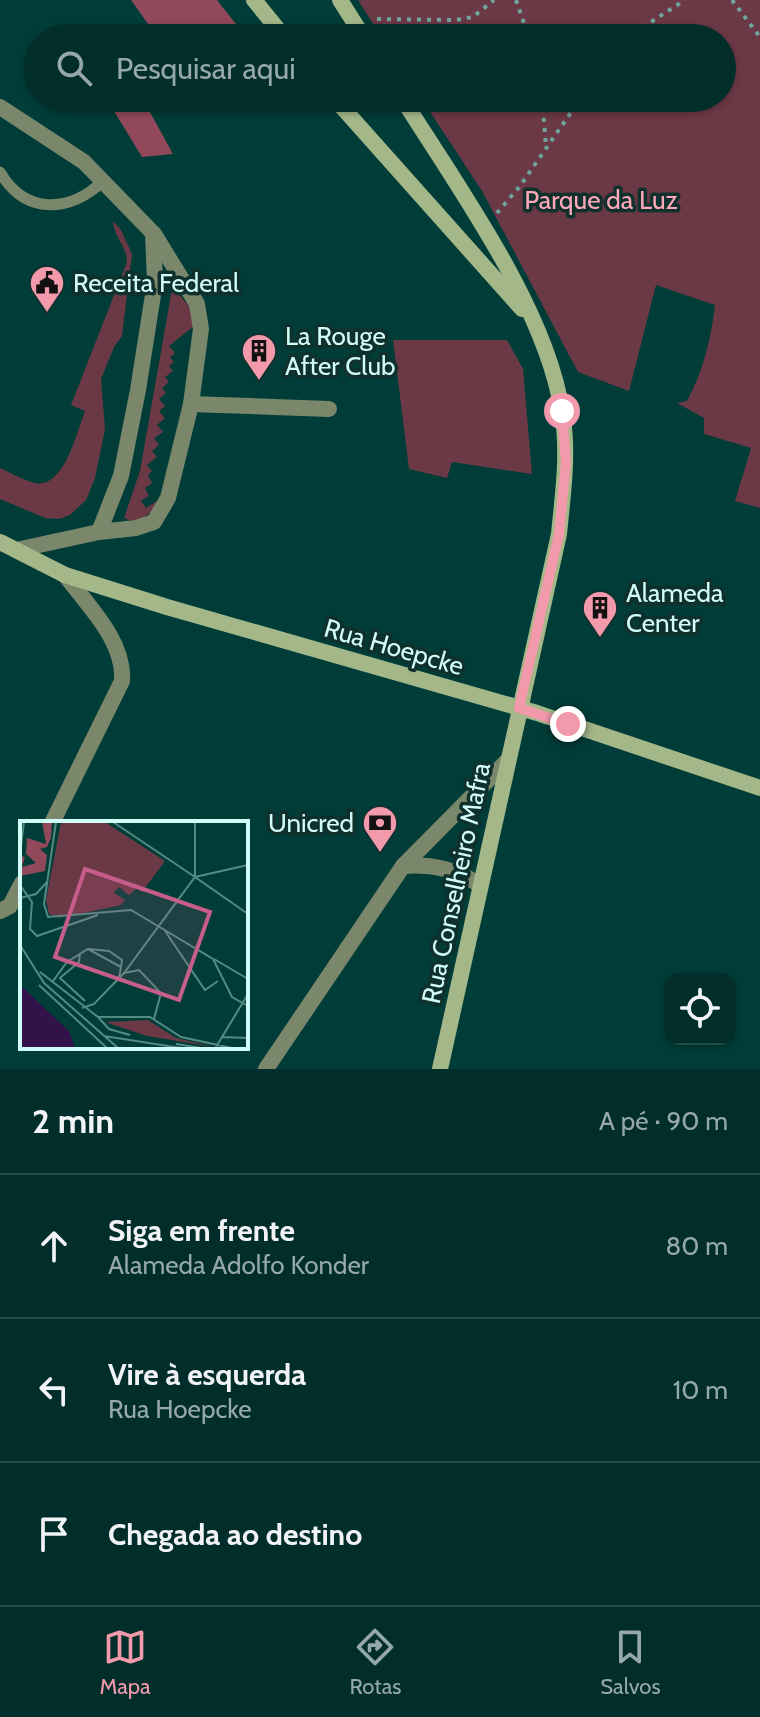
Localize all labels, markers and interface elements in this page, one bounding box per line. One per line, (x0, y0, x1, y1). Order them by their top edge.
search box (24, 24, 736, 112)
icon: search (52, 46, 96, 90)
text: Pesquisar aqui (116, 50, 296, 87)
park label: Parque da Luz (524, 184, 678, 216)
public building icon: Receita Federal (28, 264, 66, 314)
place label: Receita Federal (73, 267, 239, 299)
place label: La Rouge After Club (285, 320, 395, 382)
building icon: La Rouge After Club (240, 332, 278, 382)
route start (544, 393, 580, 429)
place label: Alameda Center (626, 577, 724, 639)
building icon: Alameda Center (581, 589, 619, 639)
street label: Rua Hoepcke (321, 612, 467, 682)
route end (550, 706, 586, 742)
street label: Rua Conselheiro Mafra (415, 759, 497, 1006)
bank icon: Unicred (361, 804, 399, 854)
place label: Unicred (268, 807, 354, 839)
inset map (20, 821, 248, 1049)
map controls (664, 973, 736, 1045)
button: locate (664, 973, 736, 1045)
text: 2 min (32, 1100, 114, 1142)
text: A pé · 90 m (599, 1105, 728, 1137)
text: Siga em frente (108, 1212, 295, 1249)
icon: ahead (32, 1224, 76, 1268)
text: 80 m (665, 1230, 728, 1262)
text: Alameda Adolfo Konder (108, 1249, 369, 1281)
text: Vire à esquerda (108, 1356, 306, 1393)
icon: left (32, 1368, 76, 1412)
text: 10 m (673, 1374, 728, 1406)
text: Rua Hoepcke (108, 1393, 252, 1425)
icon: arrive (32, 1512, 76, 1556)
text: Chegada ao destino (108, 1516, 362, 1553)
tab: Mapa (99, 1625, 151, 1700)
tab: Rotas (349, 1625, 401, 1700)
tab: Salvos (600, 1625, 661, 1700)

